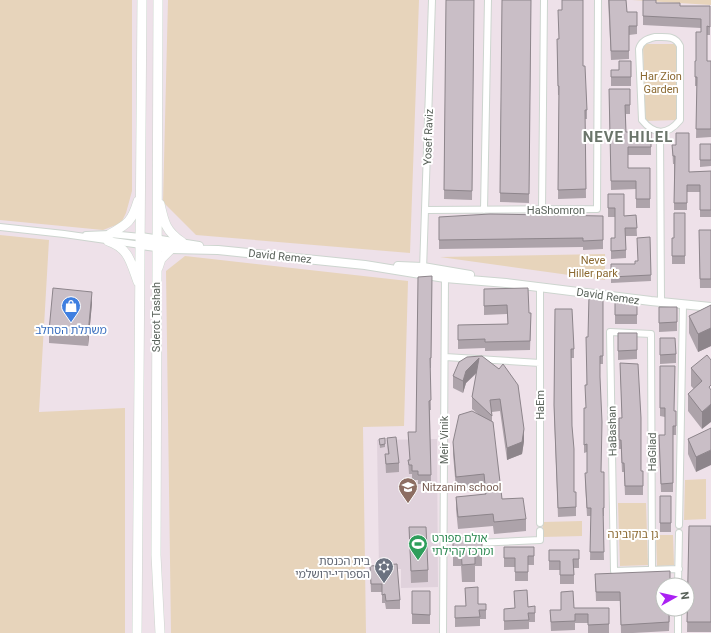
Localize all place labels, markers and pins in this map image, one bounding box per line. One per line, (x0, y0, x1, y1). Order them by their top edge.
shop icon: משתלת הסחלב (60, 295, 82, 323)
place label: משתלת הסחלב (35, 324, 107, 337)
school or university icon: Nitzanim school (397, 476, 419, 504)
place label: Nitzanim school (422, 481, 501, 494)
place label: אולם ספורט ומרכז קהילתי (432, 532, 493, 558)
sports icon: אולם ספורט ומרכז קהילתי (407, 533, 429, 561)
place label: בית הכנסת הספרדי-ירושלמי (295, 555, 370, 581)
synagogue icon: בית הכנסת הספרדי-ירושלמי (373, 556, 395, 584)

